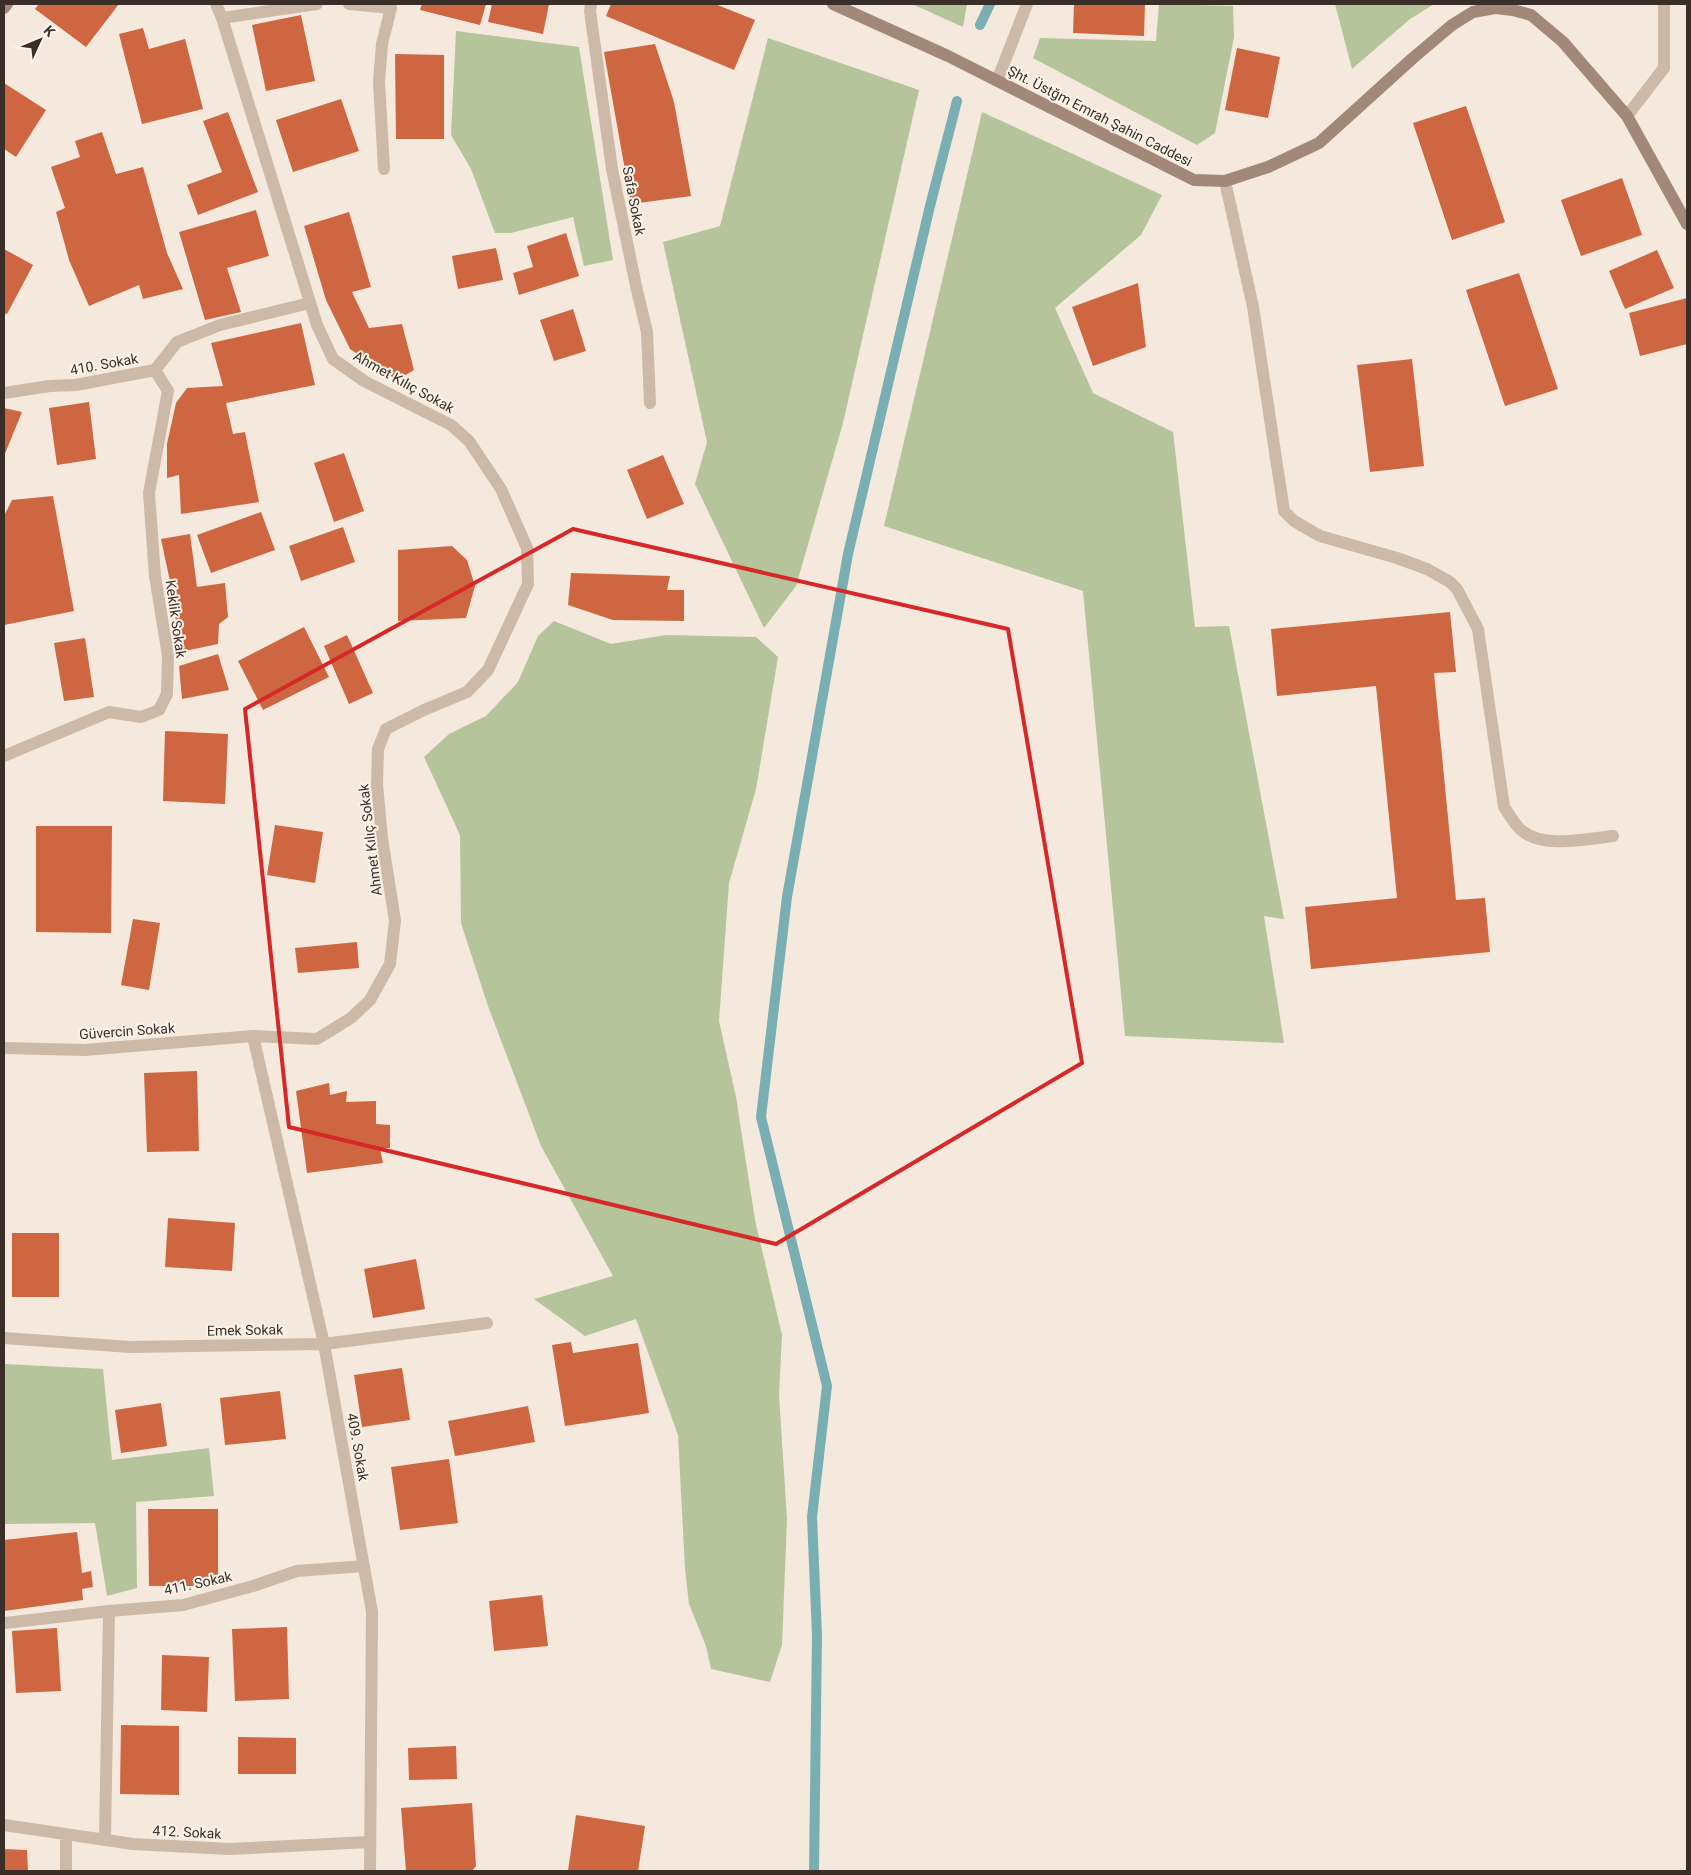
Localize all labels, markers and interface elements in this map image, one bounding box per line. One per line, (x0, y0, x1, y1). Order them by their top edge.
north arrow (15, 15, 65, 65)
text: K (41, 22, 58, 40)
street label: Şht. Üstğm Emrah Şahin Caddesi (1005, 62, 1195, 170)
street label: Safa Sokak (619, 165, 649, 238)
street label: Ahmet Kılıç Sokak (351, 348, 458, 417)
street label: 410. Sokak (69, 350, 140, 378)
street label: Keklik Sokak (163, 579, 190, 660)
street label: Ahmet Kılıç Sokak (355, 782, 385, 897)
street label: Güvercin Sokak (79, 1020, 176, 1042)
street label: Emek Sokak (207, 1321, 284, 1339)
street label: 409. Sokak (344, 1412, 372, 1483)
street label: 411. Sokak (163, 1568, 234, 1598)
street label: 412. Sokak (152, 1822, 223, 1842)

